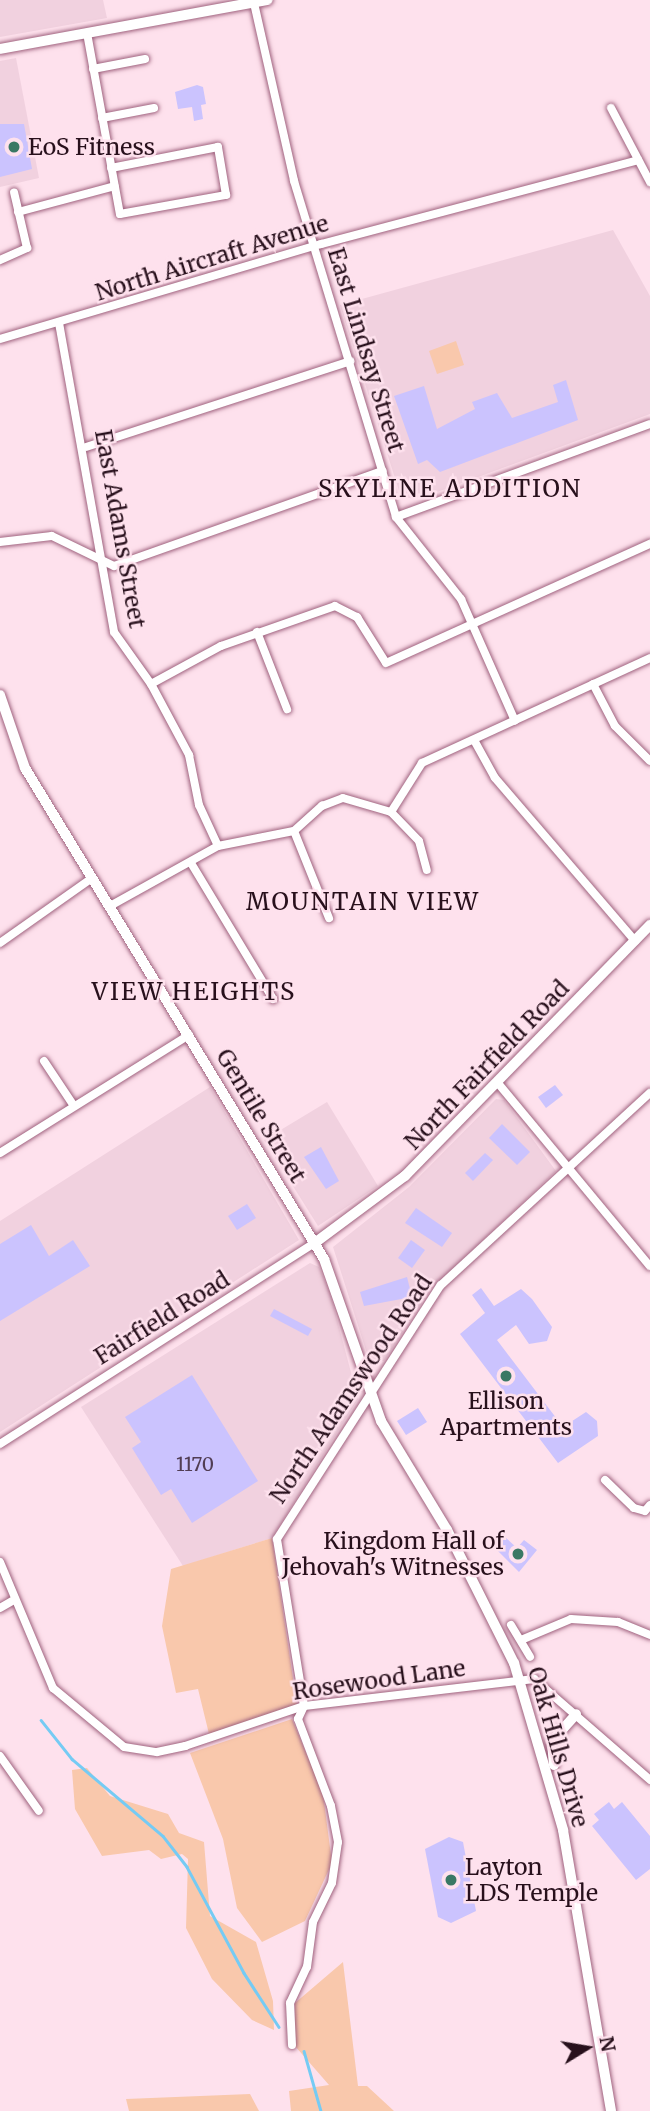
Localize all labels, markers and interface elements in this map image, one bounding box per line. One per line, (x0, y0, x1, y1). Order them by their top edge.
place label: EoS Fitness (28, 133, 155, 161)
marker: EoS Fitness (6, 139, 22, 155)
street label: North Aircraft Avenue (92, 209, 332, 307)
street label: East Lindsay Street (322, 244, 410, 456)
street label: East Adams Street (89, 427, 151, 631)
district label: SKYLINE ADDITION (320, 475, 580, 503)
district label: MOUNTAIN VIEW (248, 888, 478, 916)
street label: North Fairfield Road (399, 975, 575, 1155)
district label: VIEW HEIGHTS (93, 978, 295, 1006)
street label: Gentile Street (210, 1044, 312, 1188)
street label: Fairfield Road (89, 1266, 235, 1370)
street label: North Adamswood Road (264, 1269, 438, 1509)
marker: Ellison Apartments (498, 1368, 514, 1384)
place label: Ellison Apartments (440, 1387, 572, 1441)
house number: 1170 (176, 1454, 214, 1476)
place label: Kingdom Hall of Jehovah's Witnesses (282, 1527, 504, 1581)
marker: Kingdom Hall of Jehovah's Witnesses (510, 1546, 526, 1562)
street label: Rosewood Lane (291, 1654, 467, 1706)
street label: Oak Hills Drive (522, 1664, 594, 1830)
place label: Layton LDS Temple (465, 1853, 598, 1907)
marker: Layton LDS Temple (443, 1872, 459, 1888)
north arrow (552, 2013, 622, 2083)
text: N (594, 2034, 621, 2054)

